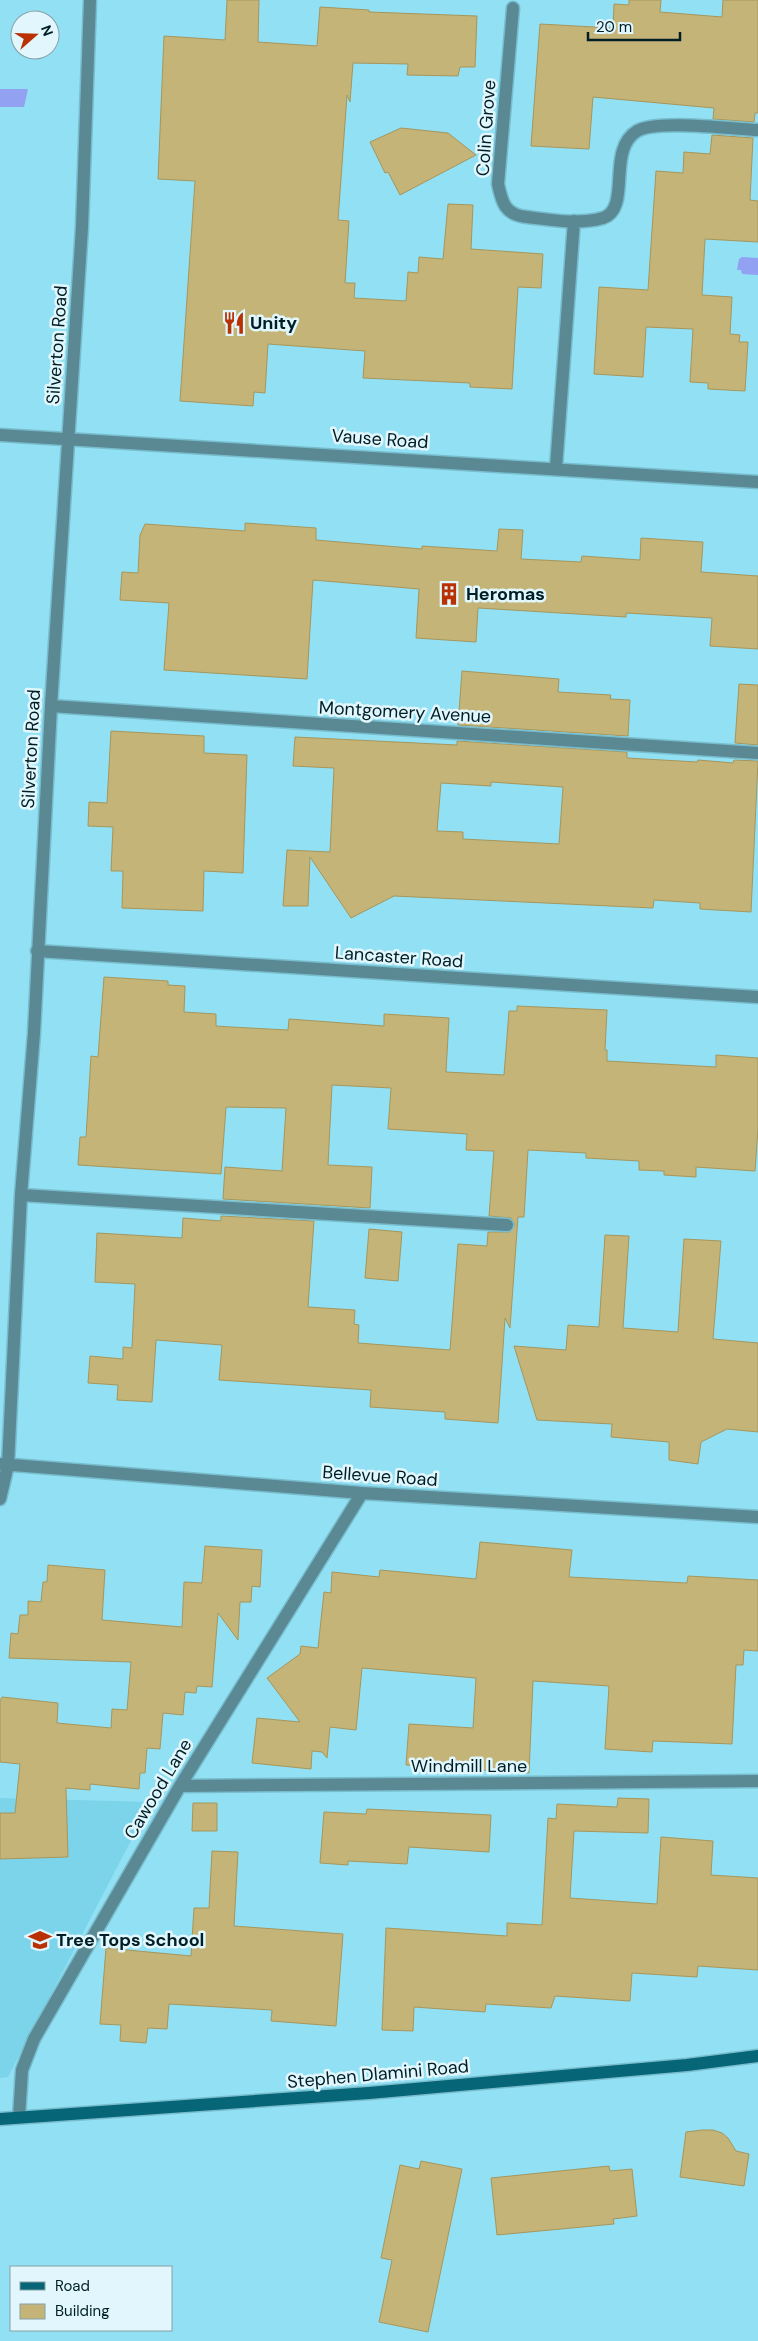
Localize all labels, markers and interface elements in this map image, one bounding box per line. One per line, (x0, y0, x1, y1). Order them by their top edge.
north arrow (10, 10, 60, 60)
scale bar (588, 10, 680, 42)
text: 20 m (596, 17, 632, 37)
text: N (37, 23, 57, 38)
street label: Colin Grove (471, 79, 501, 177)
street label: Silverton Road (41, 285, 73, 405)
restaurant icon: Unity (221, 310, 247, 336)
place label: Unity (250, 311, 297, 335)
street label: Vause Road (331, 424, 429, 454)
building icon: Heromas (436, 581, 462, 607)
place label: Heromas (466, 582, 545, 606)
street label: Silverton Road (16, 689, 46, 809)
street label: Montgomery Avenue (318, 696, 492, 728)
street label: Lancaster Road (334, 941, 464, 973)
street label: Bellevue Road (321, 1460, 439, 1492)
street label: Cawood Lane (119, 1734, 197, 1844)
street label: Windmill Lane (411, 1754, 527, 1778)
school or university icon: Tree Tops School (27, 1927, 53, 1953)
place label: Tree Tops School (56, 1928, 204, 1952)
street label: Stephen Dlamini Road (286, 2054, 470, 2094)
legend (10, 2266, 172, 2331)
text: Road (55, 2276, 90, 2296)
text: Building (55, 2301, 110, 2321)

